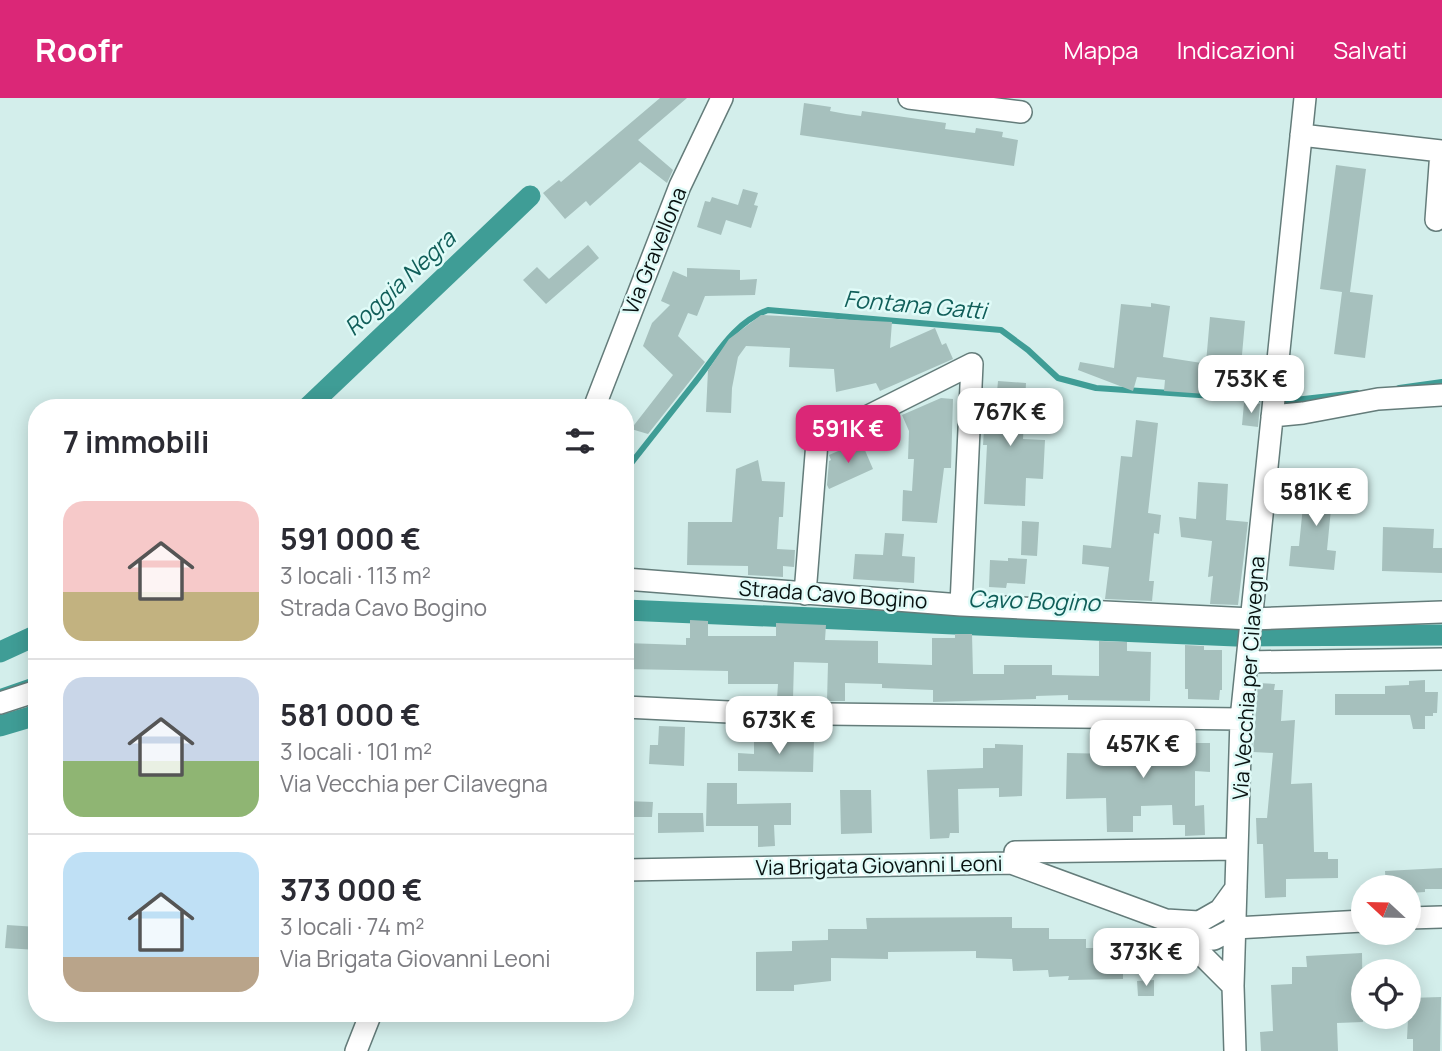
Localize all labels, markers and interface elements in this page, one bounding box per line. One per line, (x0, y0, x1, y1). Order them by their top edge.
text: Roofr (35, 27, 123, 72)
text: Mappa (1063, 33, 1139, 66)
text: Indicazioni (1177, 33, 1295, 66)
text: Salvati (1333, 33, 1407, 66)
street label: Via Gravellona (616, 183, 692, 319)
water label: Roggia Negra (337, 221, 463, 342)
water label: Fontana Gatti (842, 282, 990, 326)
pin: 753K € (1194, 356, 1308, 415)
text: 753K € (1214, 362, 1288, 394)
pin: 767K € (953, 388, 1067, 448)
text: 767K € (973, 395, 1047, 427)
pin: 591K € (791, 406, 905, 465)
text: 591K € (812, 412, 884, 444)
text: 7 immobili (63, 421, 209, 462)
icon: filters (561, 422, 599, 460)
pin: 581K € (1259, 468, 1373, 528)
text: 581K € (1280, 475, 1352, 507)
text: 591 000 € (280, 518, 421, 559)
icon: home (119, 529, 203, 613)
street label: Via Vecchia per Cilavegna (1226, 555, 1270, 801)
text: 3 locali · 113 m² (280, 559, 431, 591)
street label: Strada Cavo Bogino (738, 573, 928, 615)
water label: Cavo Bogino (967, 582, 1102, 618)
text: Strada Cavo Bogino (280, 591, 487, 623)
text: 581 000 € (280, 694, 421, 735)
pin: 673K € (722, 696, 836, 756)
text: 673K € (742, 703, 816, 735)
icon: home (119, 705, 203, 789)
pin: 457K € (1086, 720, 1200, 780)
text: 457K € (1106, 727, 1180, 759)
text: 3 locali · 101 m² (280, 735, 432, 767)
text: Via Vecchia per Cilavegna (280, 767, 548, 799)
street label: Via Brigata Giovanni Leoni (755, 849, 1003, 881)
text: 373 000 € (280, 869, 423, 910)
north arrow (1351, 875, 1421, 945)
map controls (1351, 875, 1421, 1029)
icon: home (119, 880, 203, 964)
text: 3 locali · 74 m² (280, 910, 424, 942)
pin: 373K € (1089, 928, 1203, 988)
text: 373K € (1109, 935, 1183, 967)
text: Via Brigata Giovanni Leoni (280, 942, 551, 974)
button: locate (1351, 959, 1421, 1029)

